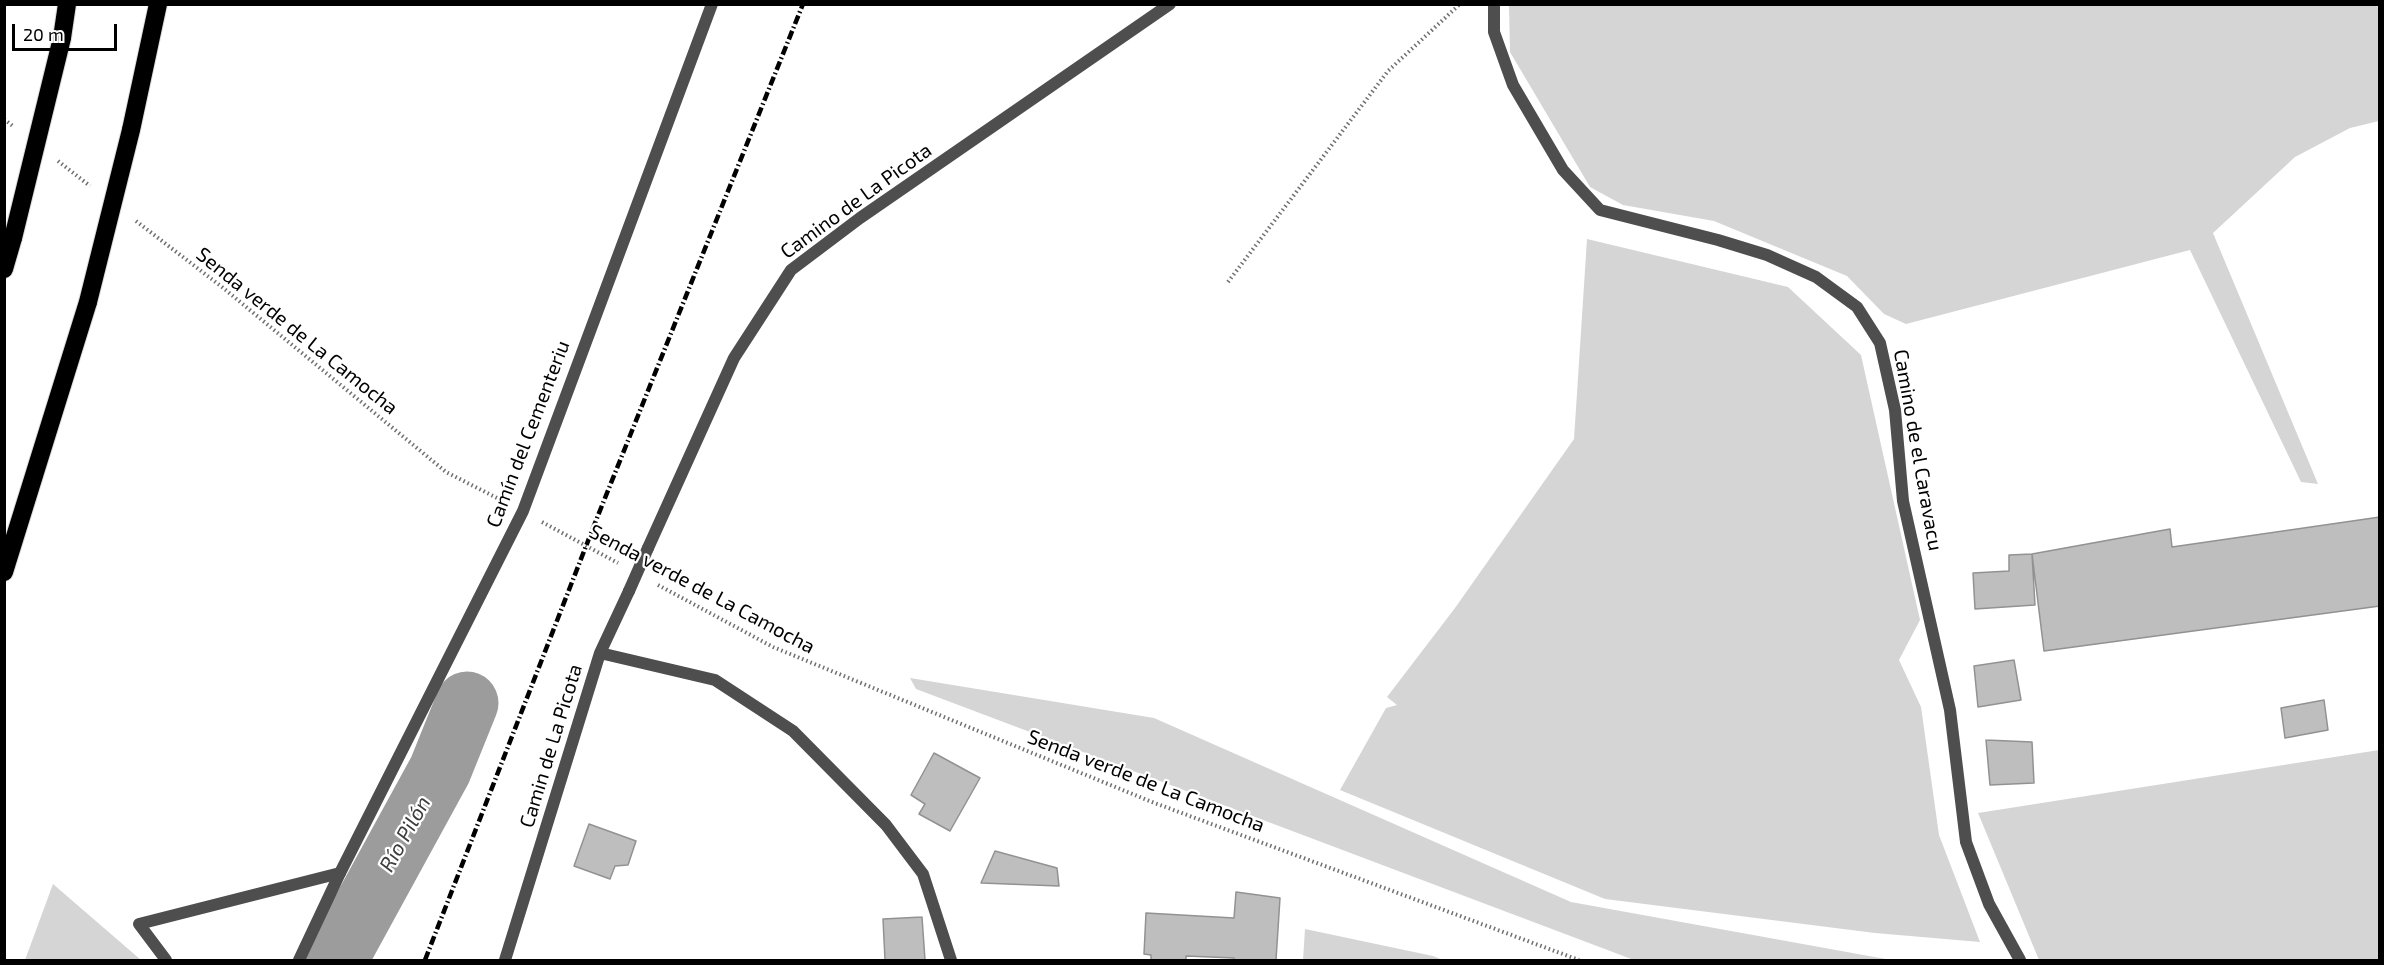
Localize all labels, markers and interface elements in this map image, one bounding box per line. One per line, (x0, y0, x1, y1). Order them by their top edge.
scale bar (15, 12, 120, 50)
text: 20 m (23, 23, 64, 45)
street label: Camino de La Picota (776, 138, 936, 264)
street label: Senda verde de La Camocha (191, 242, 403, 420)
street label: Camín del Cementeriu (481, 337, 575, 531)
street label: Camino de el Caravacu (1888, 347, 1948, 553)
street label: Senda verde de La Camocha (585, 519, 819, 659)
street label: Camin de La Picota (515, 661, 587, 831)
street label: Senda verde de La Camocha (1024, 725, 1268, 837)
water label: Río Pilón (374, 792, 436, 876)

